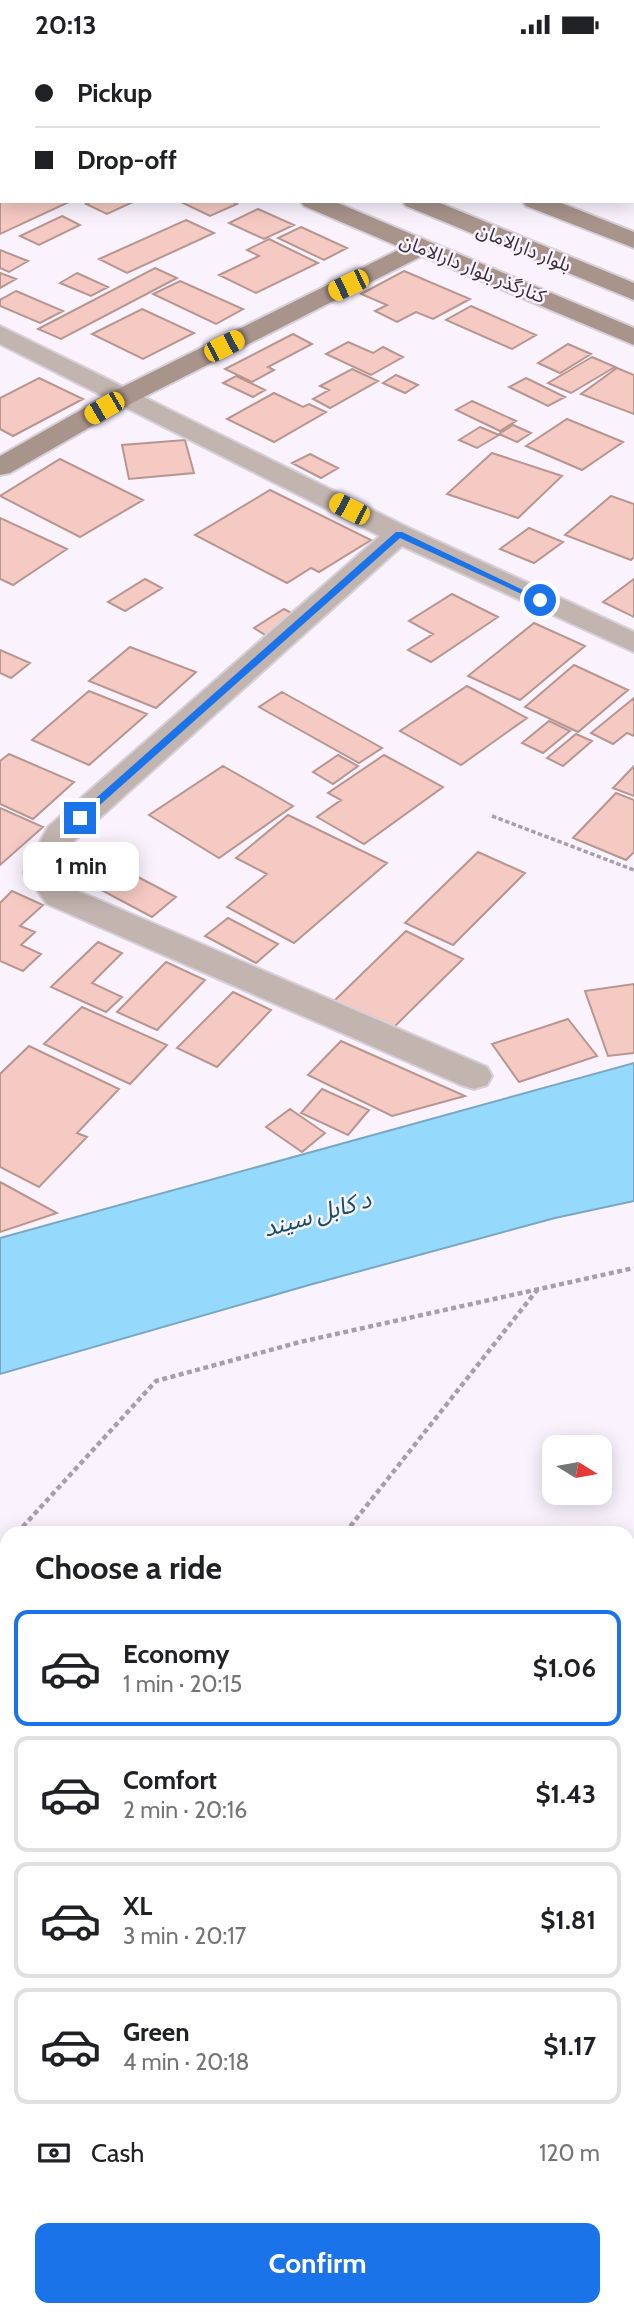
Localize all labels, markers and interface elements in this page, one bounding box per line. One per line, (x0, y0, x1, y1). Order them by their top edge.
text: 20:13 (35, 9, 97, 41)
text: Pickup (77, 77, 152, 109)
text: Drop-off (77, 144, 177, 176)
street label: بلوار دارالامان (473, 218, 574, 277)
street label: کنارگذر بلوار دارالامان (397, 229, 550, 309)
car (325, 266, 372, 304)
car (201, 327, 248, 365)
car (81, 388, 128, 428)
car (326, 490, 373, 528)
route start (524, 584, 556, 616)
route end (64, 802, 96, 834)
callout: 1 min (22, 843, 138, 891)
text: 1 min (55, 852, 107, 880)
water label: د کابل سيند (260, 1184, 375, 1243)
north arrow (542, 1435, 612, 1505)
map controls (542, 1435, 612, 1505)
text: Choose a ride (35, 1548, 222, 1587)
icon: car (39, 1637, 102, 1700)
text: Economy (123, 1638, 229, 1670)
text: $1.06 (533, 1652, 596, 1684)
text: 1 min · 20:15 (123, 1670, 242, 1698)
icon: car (39, 1763, 102, 1826)
text: Comfort (123, 1764, 217, 1796)
text: $1.43 (535, 1778, 596, 1810)
text: 2 min · 20:16 (123, 1796, 247, 1824)
icon: car (39, 1889, 102, 1952)
text: XL (123, 1890, 152, 1922)
text: $1.81 (540, 1904, 596, 1936)
text: 3 min · 20:17 (123, 1922, 246, 1950)
icon: car (39, 2015, 102, 2078)
text: Green (123, 2016, 190, 2048)
text: $1.17 (543, 2030, 596, 2062)
text: 4 min · 20:18 (123, 2048, 250, 2076)
icon: cash (35, 2134, 73, 2172)
text: Cash (91, 2137, 144, 2169)
text: 120 m (539, 2139, 600, 2167)
button: Confirm (35, 2223, 600, 2303)

